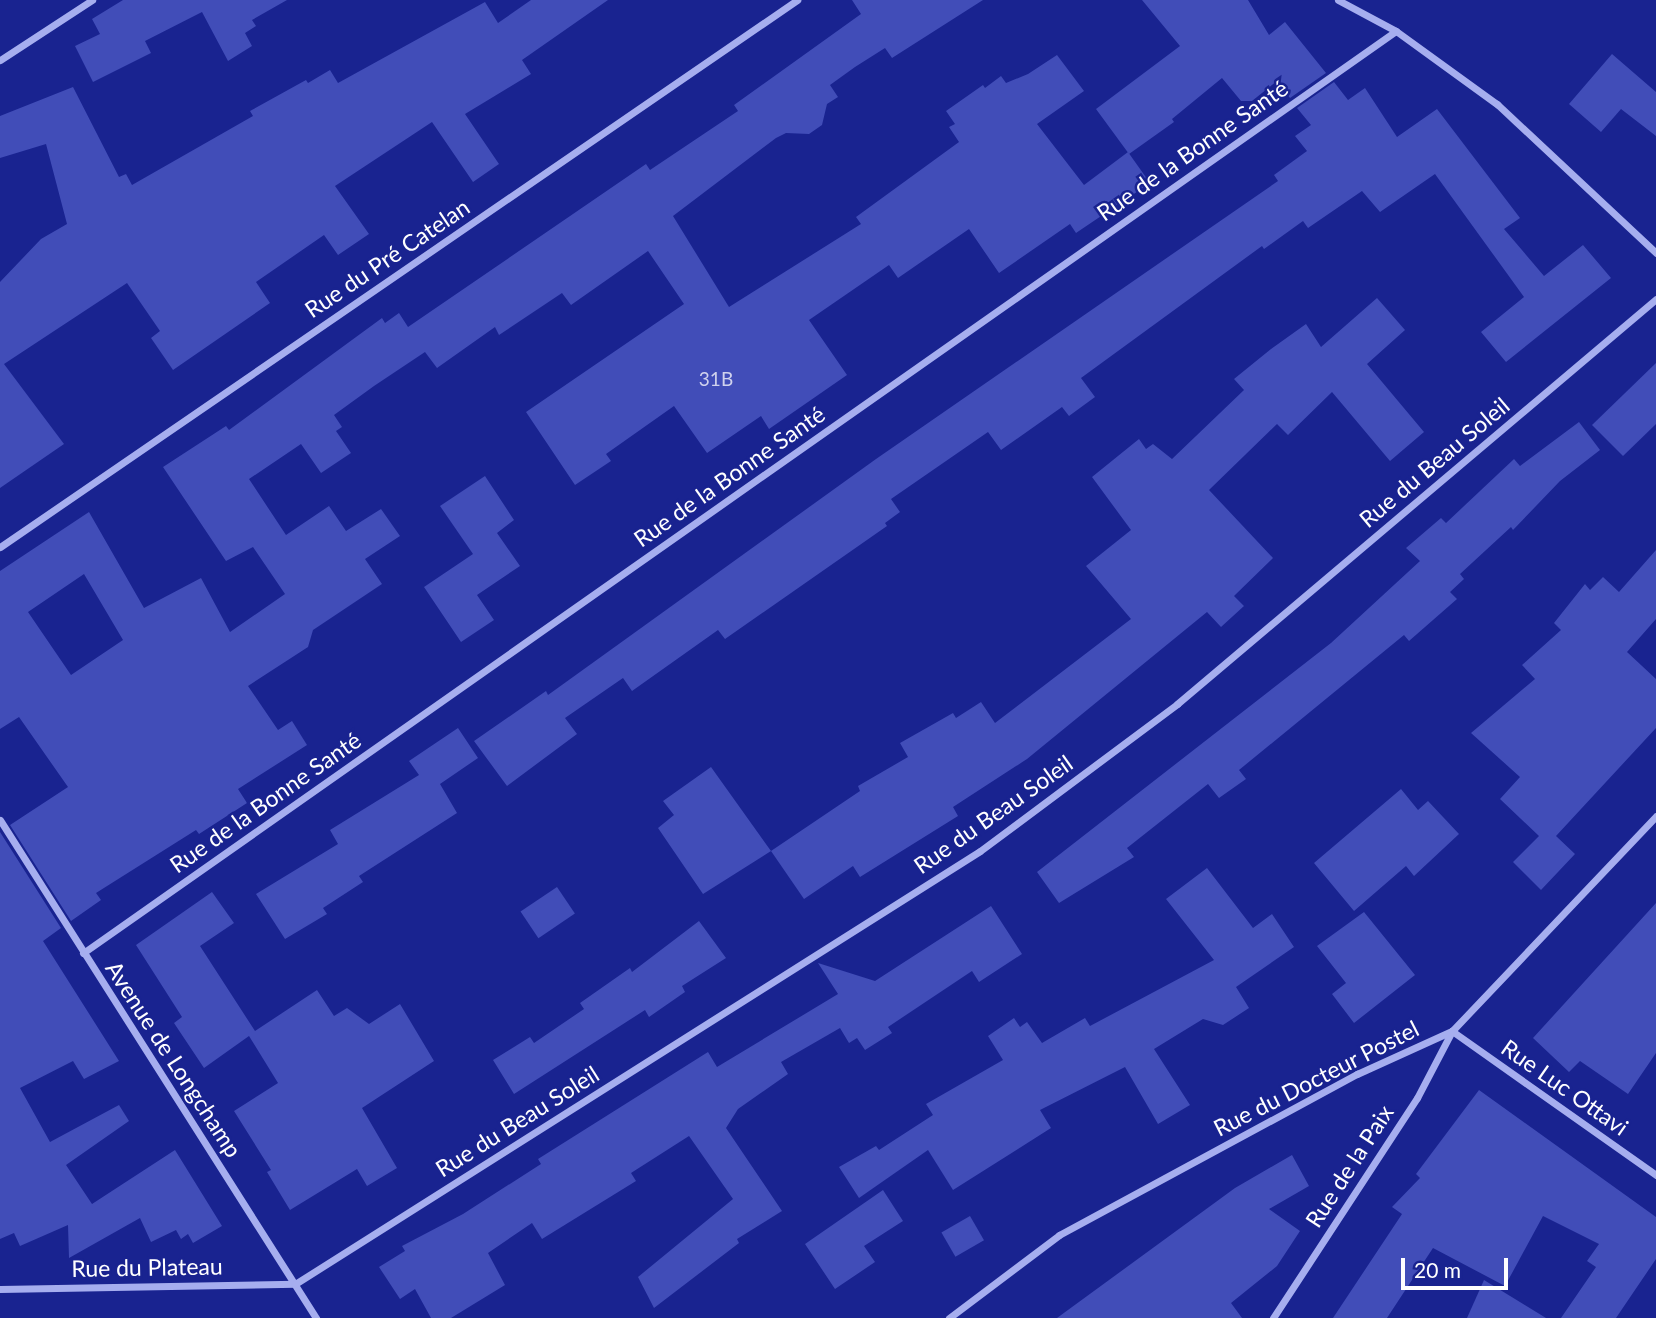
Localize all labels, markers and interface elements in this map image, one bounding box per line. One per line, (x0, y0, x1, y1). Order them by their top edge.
street label: Rue de la Bonne Santé (1091, 74, 1293, 226)
street label: Rue du Pré Catelan (299, 193, 475, 323)
house number: 31B (699, 368, 733, 390)
street label: Rue du Beau Soleil (1353, 391, 1515, 533)
street label: Rue de la Bonne Santé (628, 400, 830, 552)
street label: Rue de la Bonne Santé (164, 726, 366, 878)
street label: Rue du Beau Soleil (908, 749, 1078, 879)
street label: Avenue de Longchamp (100, 956, 248, 1162)
street label: Rue du Docteur Postel (1209, 1014, 1423, 1142)
street label: Rue Luc Ottavi (1496, 1033, 1634, 1141)
street label: Rue du Beau Soleil (430, 1060, 604, 1182)
street label: Rue de la Paix (1299, 1100, 1399, 1232)
scale bar (1404, 1244, 1511, 1288)
street label: Rue du Plateau (71, 1252, 223, 1282)
text: 20 m (1414, 1257, 1461, 1282)

